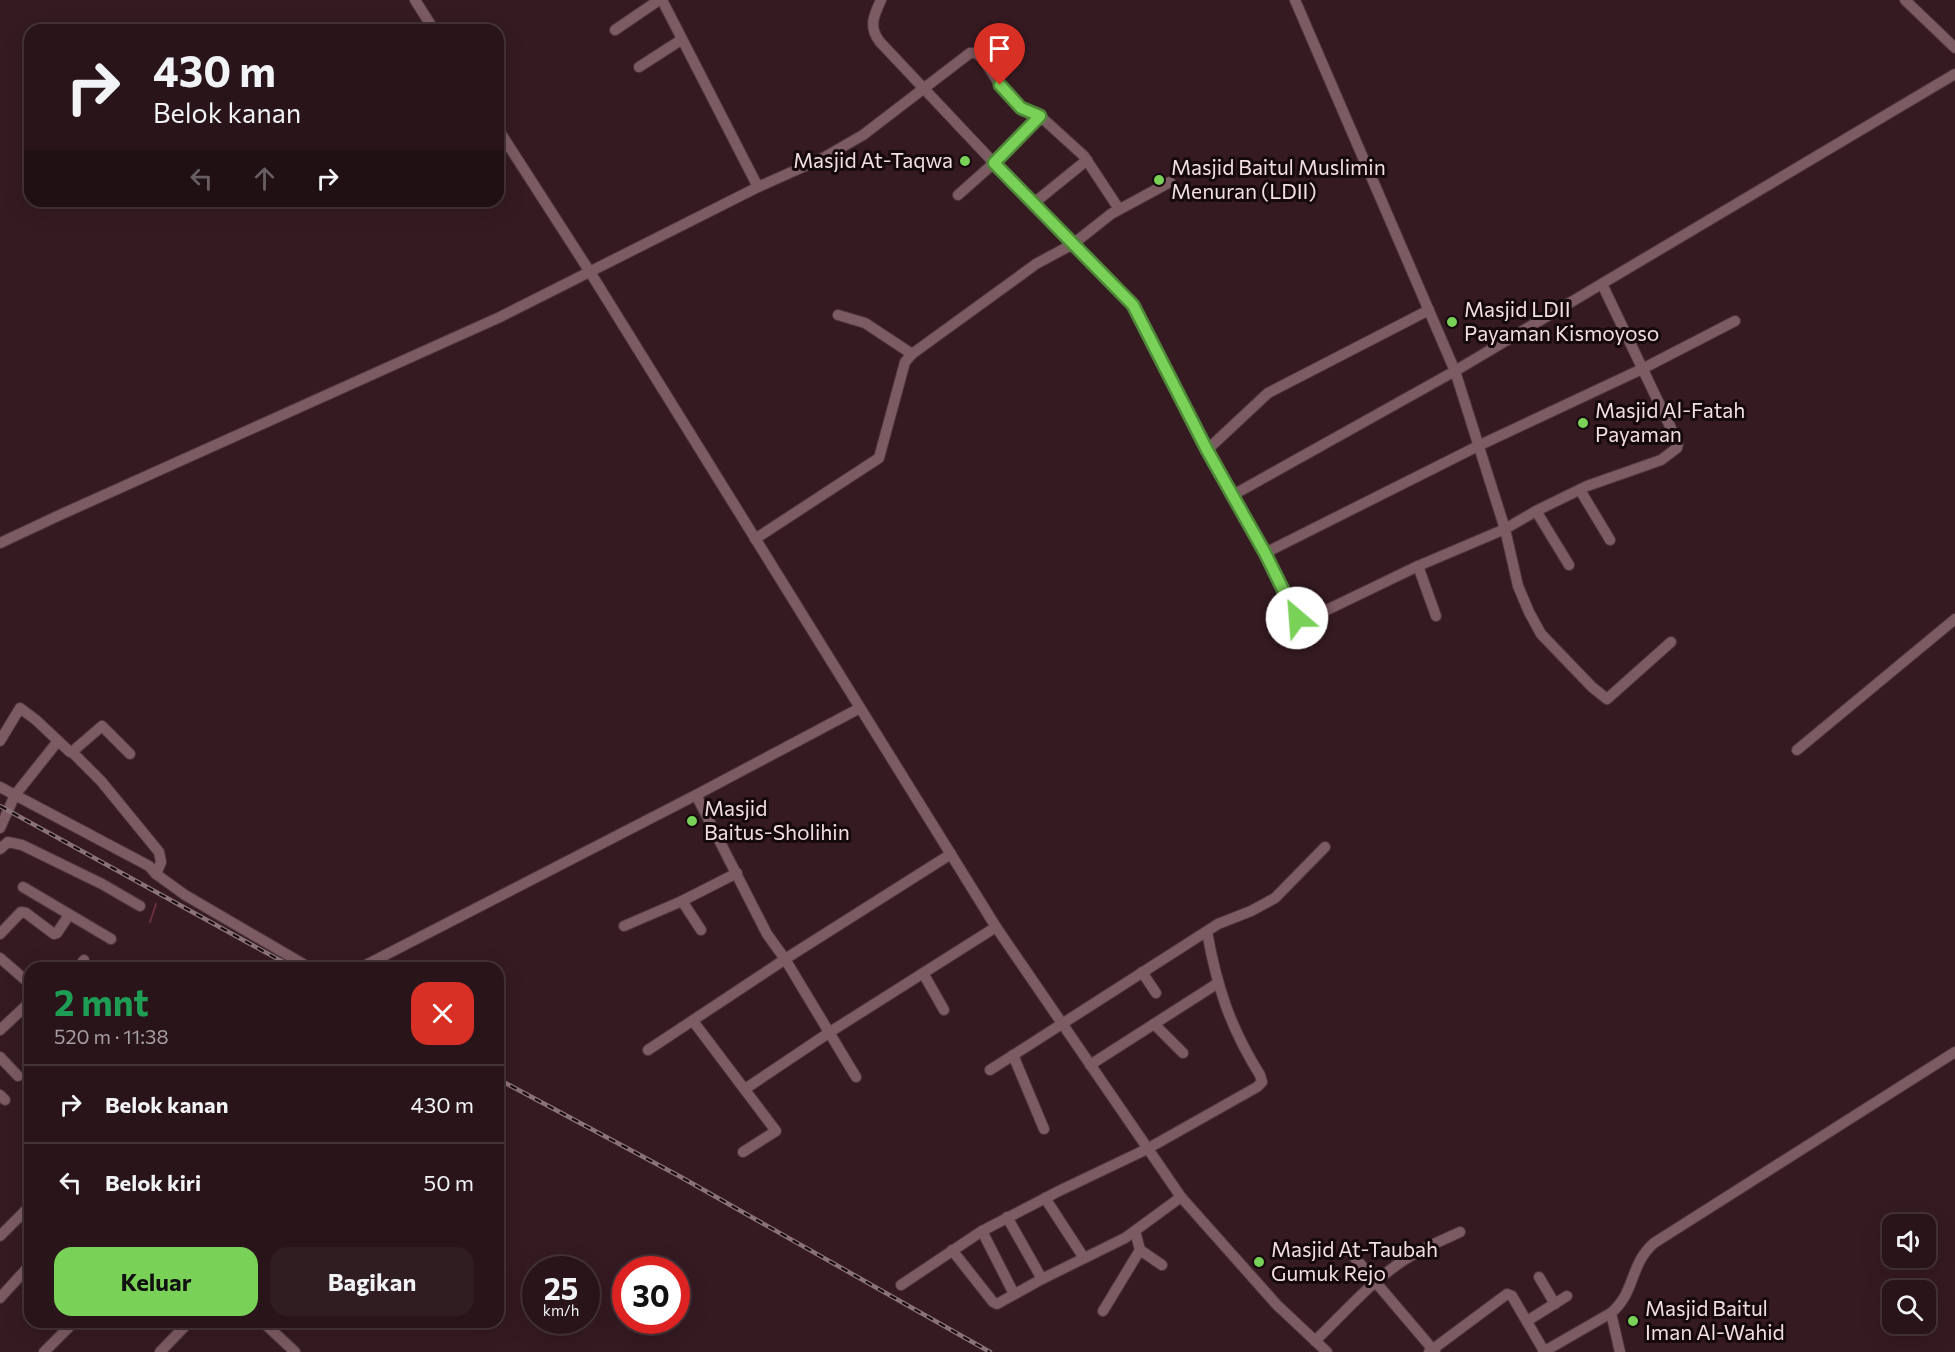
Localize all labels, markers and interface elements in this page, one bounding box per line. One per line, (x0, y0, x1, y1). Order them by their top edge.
pin (974, 23, 1025, 85)
icon: arrive (983, 32, 1016, 65)
text: 430 m (153, 44, 276, 96)
icon: right (54, 48, 132, 126)
text: Belok kanan (153, 96, 301, 129)
place label: Masjid At-Taqwa (793, 147, 953, 172)
marker: Masjid At-Taqwa (958, 154, 972, 168)
place label: Masjid Baitul Muslimin Menuran (LDII) (1171, 154, 1386, 203)
icon: left (185, 162, 218, 195)
icon: ahead (248, 162, 281, 195)
icon: right (311, 162, 344, 195)
marker: Masjid Baitul Muslimin Menuran (LDII) (1152, 173, 1166, 187)
place label: Masjid LDII Payaman Kismoyoso (1464, 296, 1659, 345)
marker: Masjid LDII Payaman Kismoyoso (1445, 315, 1459, 329)
place label: Masjid Al-Fatah Payaman (1595, 397, 1745, 446)
marker: Masjid Al-Fatah Payaman (1576, 416, 1590, 430)
position arrow (1265, 586, 1329, 650)
place label: Masjid Baitus-Sholihin (704, 795, 850, 844)
marker: Masjid Baitus-Sholihin (685, 814, 699, 828)
text: 2 mnt (54, 979, 149, 1023)
button: close (411, 982, 474, 1045)
text: 520 m · 11:38 (54, 1024, 169, 1048)
icon: right (54, 1088, 87, 1121)
text: Belok kanan (105, 1091, 228, 1118)
text: 430 m (410, 1091, 474, 1118)
icon: left (54, 1166, 87, 1199)
text: Belok kiri (105, 1169, 201, 1196)
text: 50 m (424, 1169, 474, 1196)
map controls (1882, 1214, 1936, 1334)
button: sound (1882, 1214, 1936, 1268)
place label: Masjid At-Taubah Gumuk Rejo (1271, 1236, 1438, 1285)
button: Keluar (54, 1247, 258, 1316)
button: Bagikan (270, 1247, 474, 1316)
marker: Masjid At-Taubah Gumuk Rejo (1252, 1255, 1266, 1269)
speed limit sign: 30 (612, 1256, 690, 1334)
text: 25 (544, 1269, 578, 1306)
button: search (1882, 1280, 1936, 1334)
place label: Masjid Baitul Iman Al-Wahid (1645, 1295, 1785, 1344)
text: km/h (543, 1301, 579, 1319)
marker: Masjid Baitul Iman Al-Wahid (1626, 1314, 1640, 1328)

